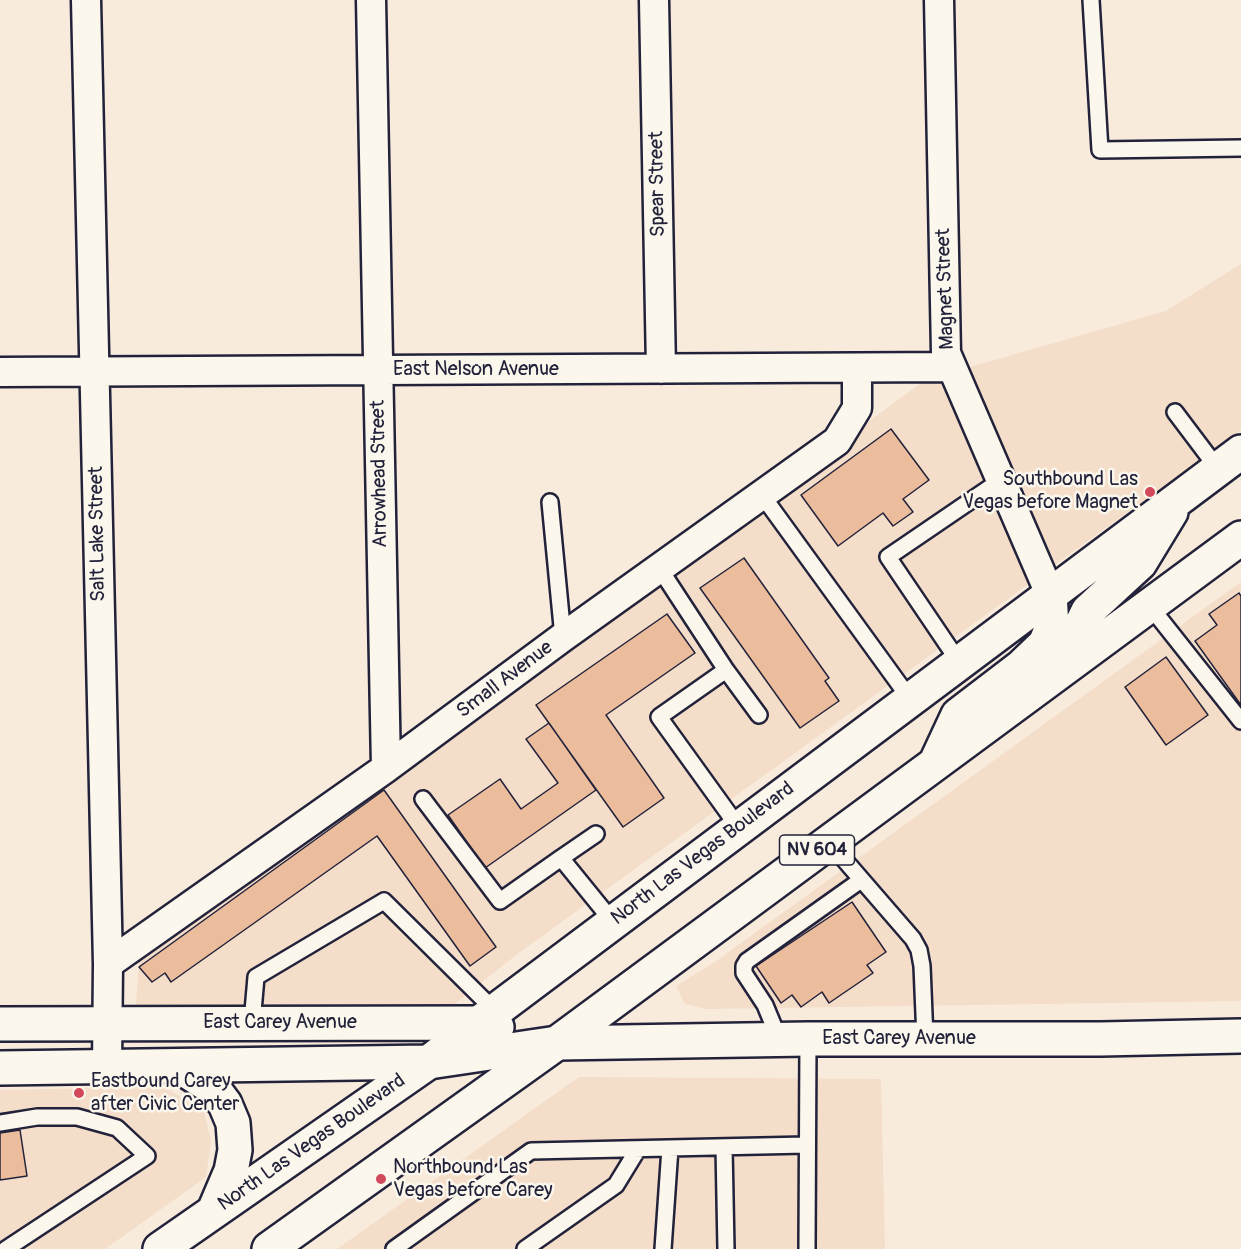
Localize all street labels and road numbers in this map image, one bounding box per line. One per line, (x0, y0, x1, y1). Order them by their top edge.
street label: Spear Street (645, 131, 671, 237)
street label: Magnet Street (932, 228, 960, 350)
street label: East Nelson Avenue (393, 358, 559, 382)
street label: Arrowhead Street (367, 400, 393, 548)
street label: Salt Lake Street (85, 466, 111, 602)
street label: Small Avenue (452, 636, 558, 724)
street label: North Las Vegas Boulevard (607, 777, 799, 931)
road number: NV 604 (780, 835, 854, 865)
street label: East Carey Avenue (203, 1011, 357, 1035)
street label: East Carey Avenue (822, 1027, 976, 1051)
street label: North Las Vegas Boulevard (214, 1069, 410, 1217)

